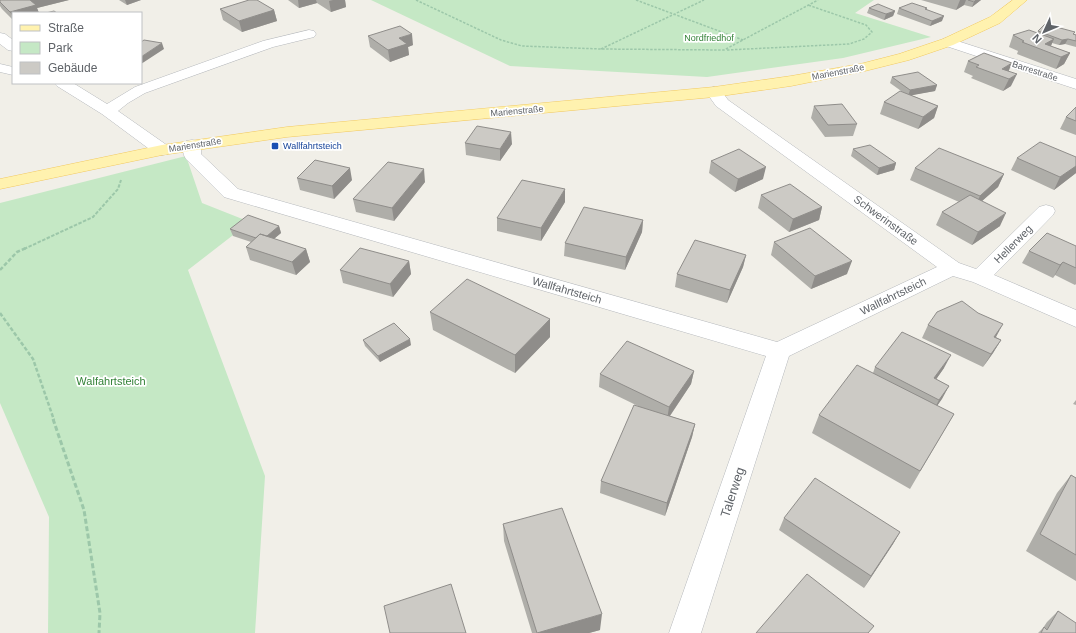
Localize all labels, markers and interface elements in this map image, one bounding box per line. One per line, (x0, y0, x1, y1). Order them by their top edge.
legend (12, 12, 142, 84)
north arrow (1024, 12, 1064, 52)
text: Straße (48, 21, 84, 35)
text: N (1030, 32, 1044, 46)
park label: Nordfriedhof (684, 33, 734, 43)
text: Park (48, 41, 74, 55)
street label: Barrestraße (1011, 59, 1059, 83)
text: Gebäude (48, 61, 98, 75)
street label: Marienstraße (811, 62, 865, 82)
street label: Marienstraße (490, 104, 544, 118)
street label: Marienstraße (168, 136, 222, 154)
marker: Wallfahrtsteich (270, 141, 280, 151)
place label: Wallfahrtsteich (283, 141, 342, 151)
street label: Schwerinstraße (852, 193, 920, 247)
street label: Hellerweg (991, 222, 1035, 266)
street label: Wallfahrtsteich (531, 274, 603, 306)
street label: Wallfahrtsteich (858, 275, 928, 317)
park label: Walfahrtsteich (76, 375, 146, 387)
street label: Talerweg (717, 465, 748, 519)

